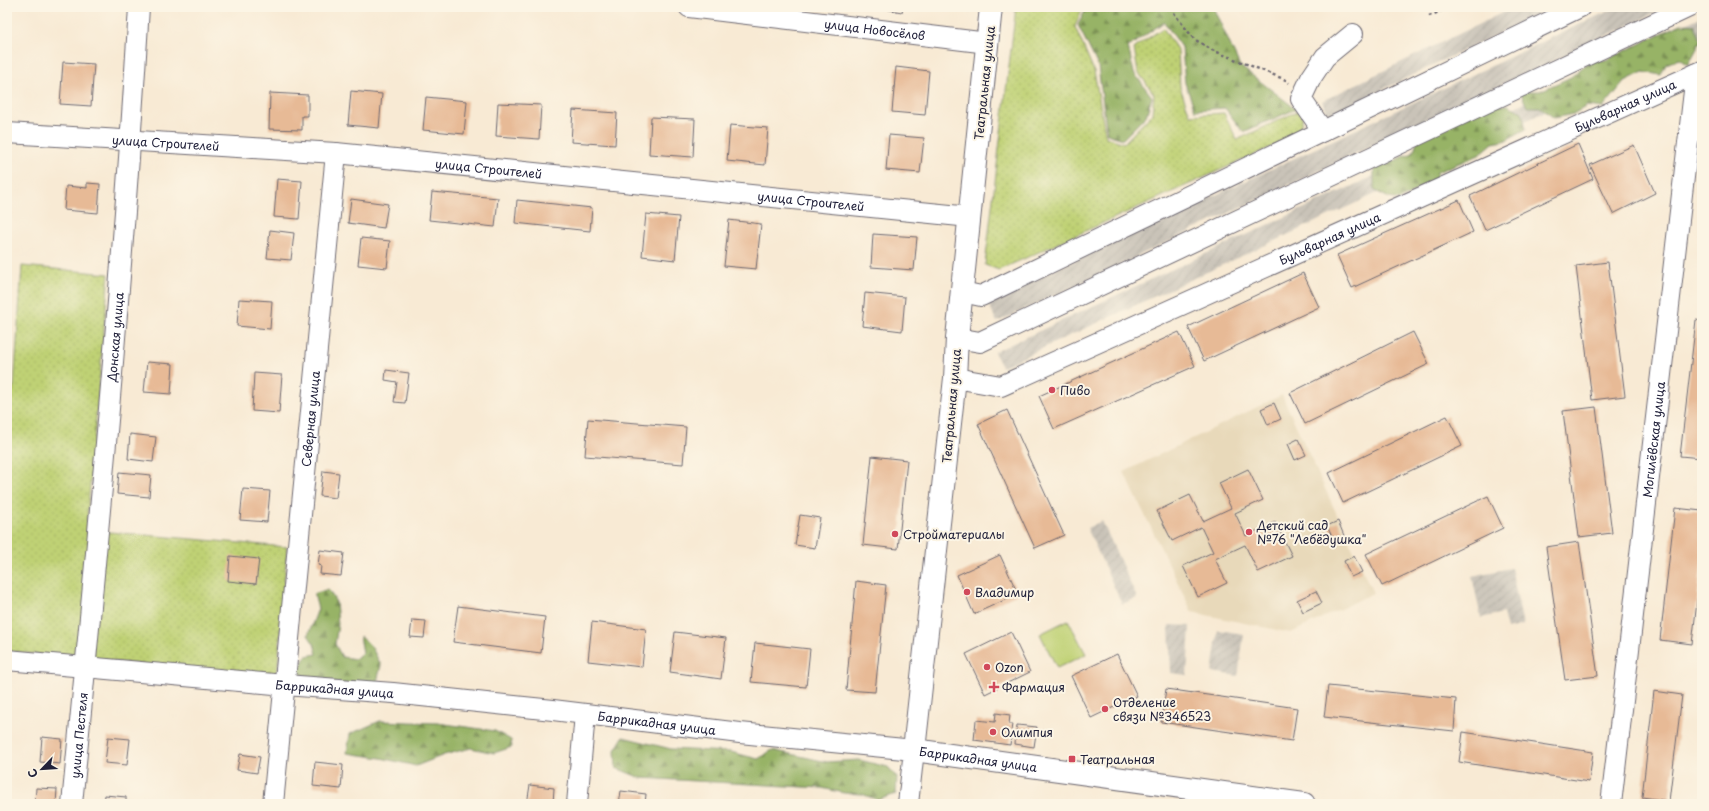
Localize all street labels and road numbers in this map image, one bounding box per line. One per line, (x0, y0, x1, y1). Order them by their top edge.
street label: улица Новосёлов (823, 14, 926, 44)
street label: Театральная улица (969, 25, 999, 141)
street label: Бульварная улица (1572, 75, 1679, 136)
street label: улица Строителей (112, 130, 220, 155)
street label: улица Строителей (434, 154, 543, 183)
street label: улица Строителей (757, 187, 865, 215)
street label: Бульварная улица (1276, 208, 1384, 269)
street label: Донская улица (102, 291, 128, 383)
street label: Театральная улица (937, 348, 965, 464)
street label: Северная улица (297, 369, 324, 468)
street label: Могилёвская улица (1638, 380, 1669, 498)
street label: Баррикадная улица (275, 675, 395, 702)
street label: улица Пестеля (66, 691, 92, 779)
street label: Баррикадная улица (597, 707, 717, 739)
street label: Баррикадная улица (918, 742, 1039, 776)

